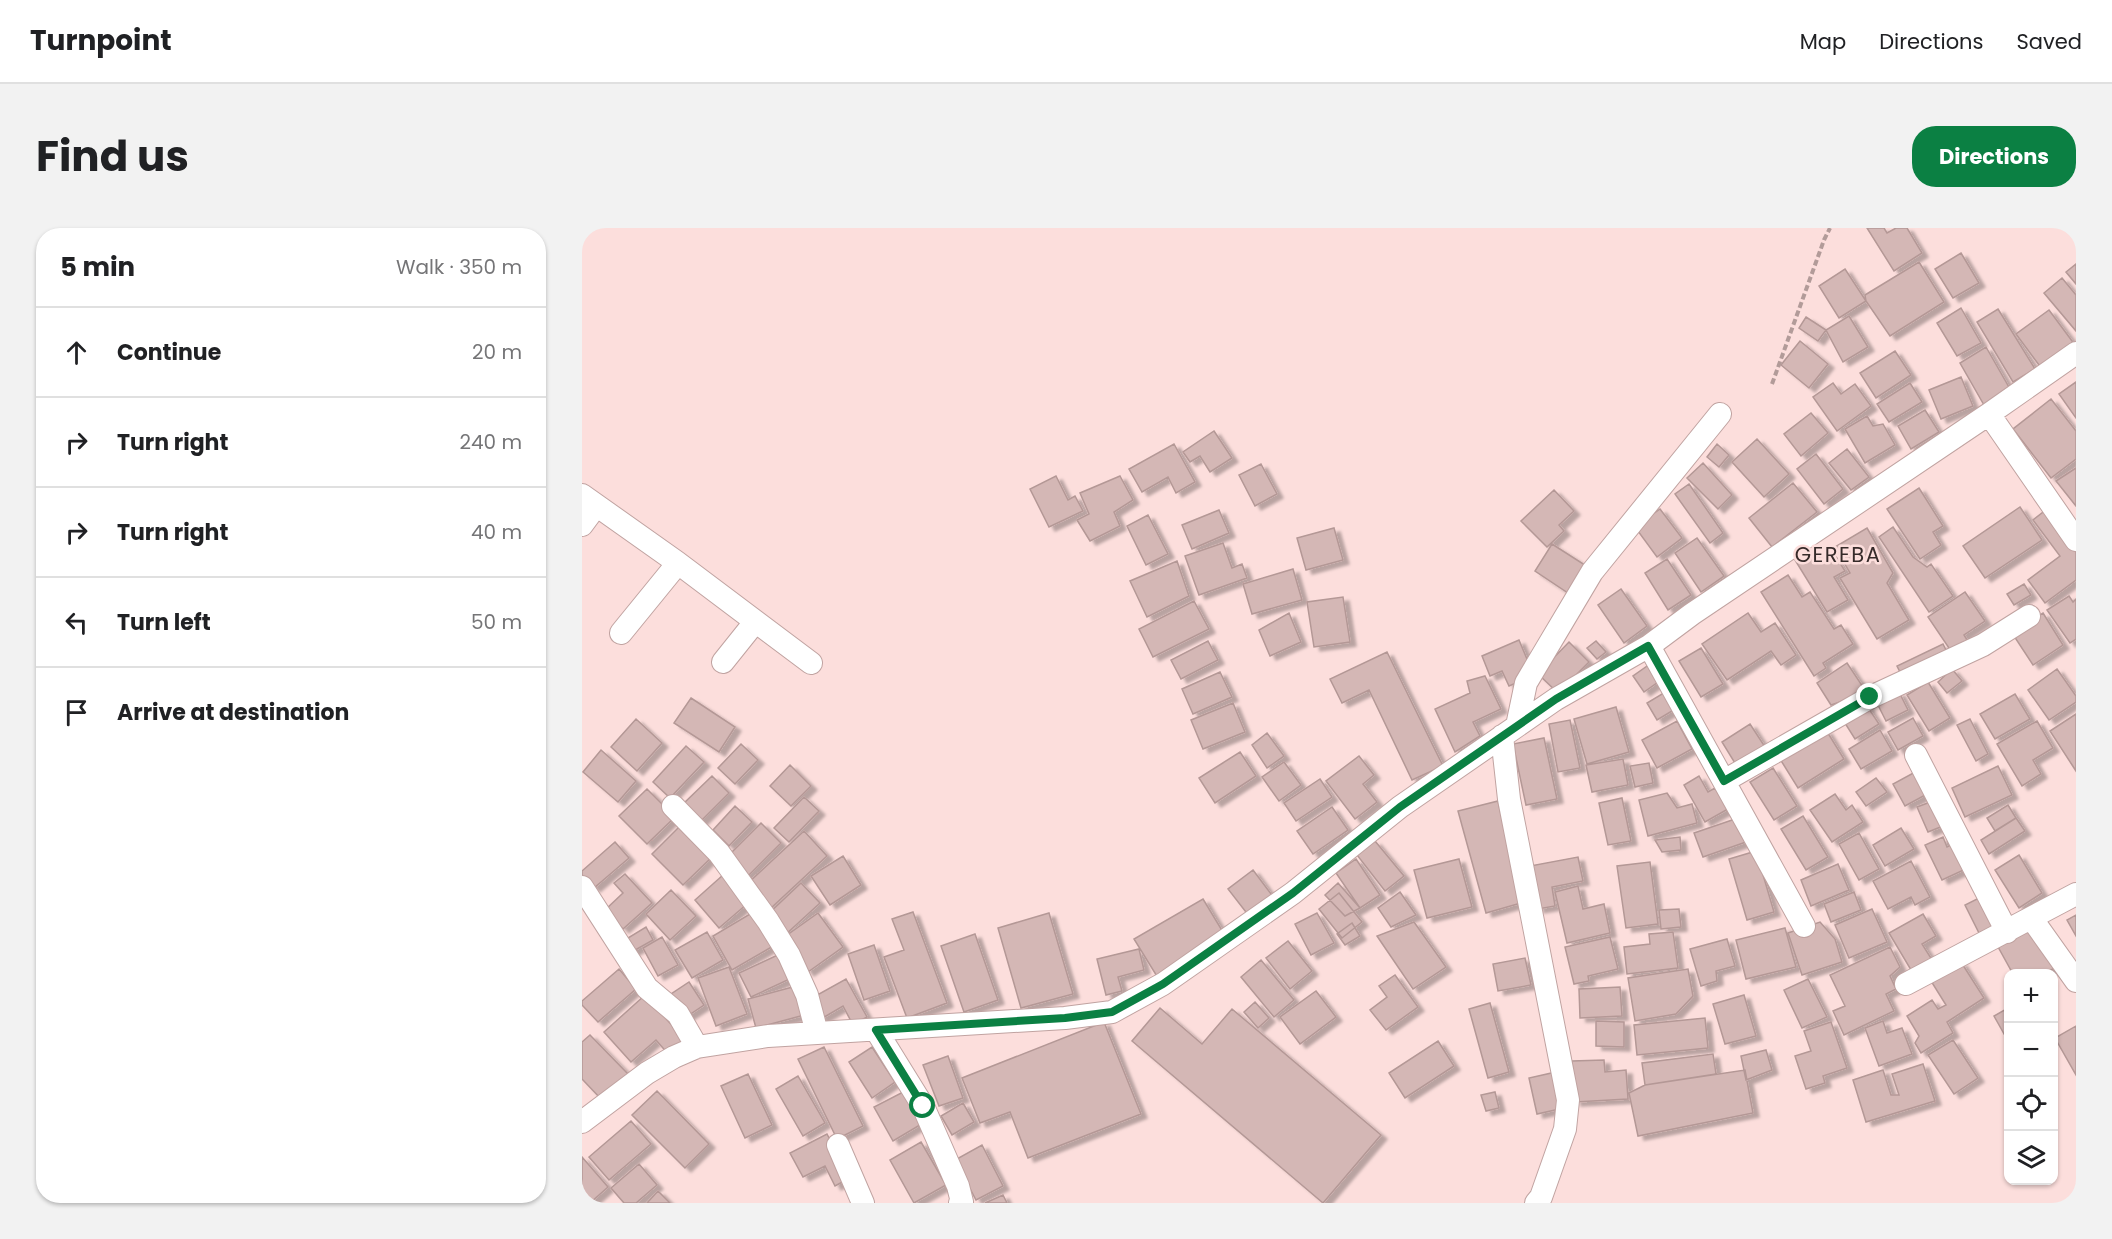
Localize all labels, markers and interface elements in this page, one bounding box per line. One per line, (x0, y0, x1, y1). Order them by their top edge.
text: Turnpoint (30, 21, 172, 60)
text: Map (1800, 27, 1846, 56)
text: Directions (1879, 27, 1983, 56)
text: Saved (2016, 27, 2082, 56)
button: Directions (1912, 126, 2076, 187)
text: Find us (36, 127, 189, 186)
text: 5 min (60, 249, 135, 285)
text: Walk · 350 m (396, 253, 522, 281)
icon: ahead (60, 336, 93, 369)
text: Continue (117, 337, 221, 368)
text: 20 m (472, 338, 522, 366)
icon: right (60, 426, 93, 459)
text: Turn right (117, 427, 228, 458)
text: 240 m (459, 428, 522, 456)
icon: right (60, 516, 93, 549)
text: Turn right (117, 517, 228, 548)
text: 40 m (471, 518, 522, 546)
district label: GEREBA (1795, 540, 1881, 569)
icon: left (60, 606, 93, 639)
text: Turn left (117, 607, 211, 638)
text: 50 m (471, 608, 522, 636)
route end (1856, 683, 1882, 709)
icon: arrive (60, 696, 93, 729)
text: Arrive at destination (117, 697, 349, 728)
map controls (2004, 969, 2058, 1185)
button: + (2004, 969, 2058, 1023)
button: − (2004, 1023, 2058, 1077)
button: locate (2004, 1077, 2058, 1131)
route start (909, 1092, 935, 1118)
button: layers (2004, 1131, 2058, 1185)

